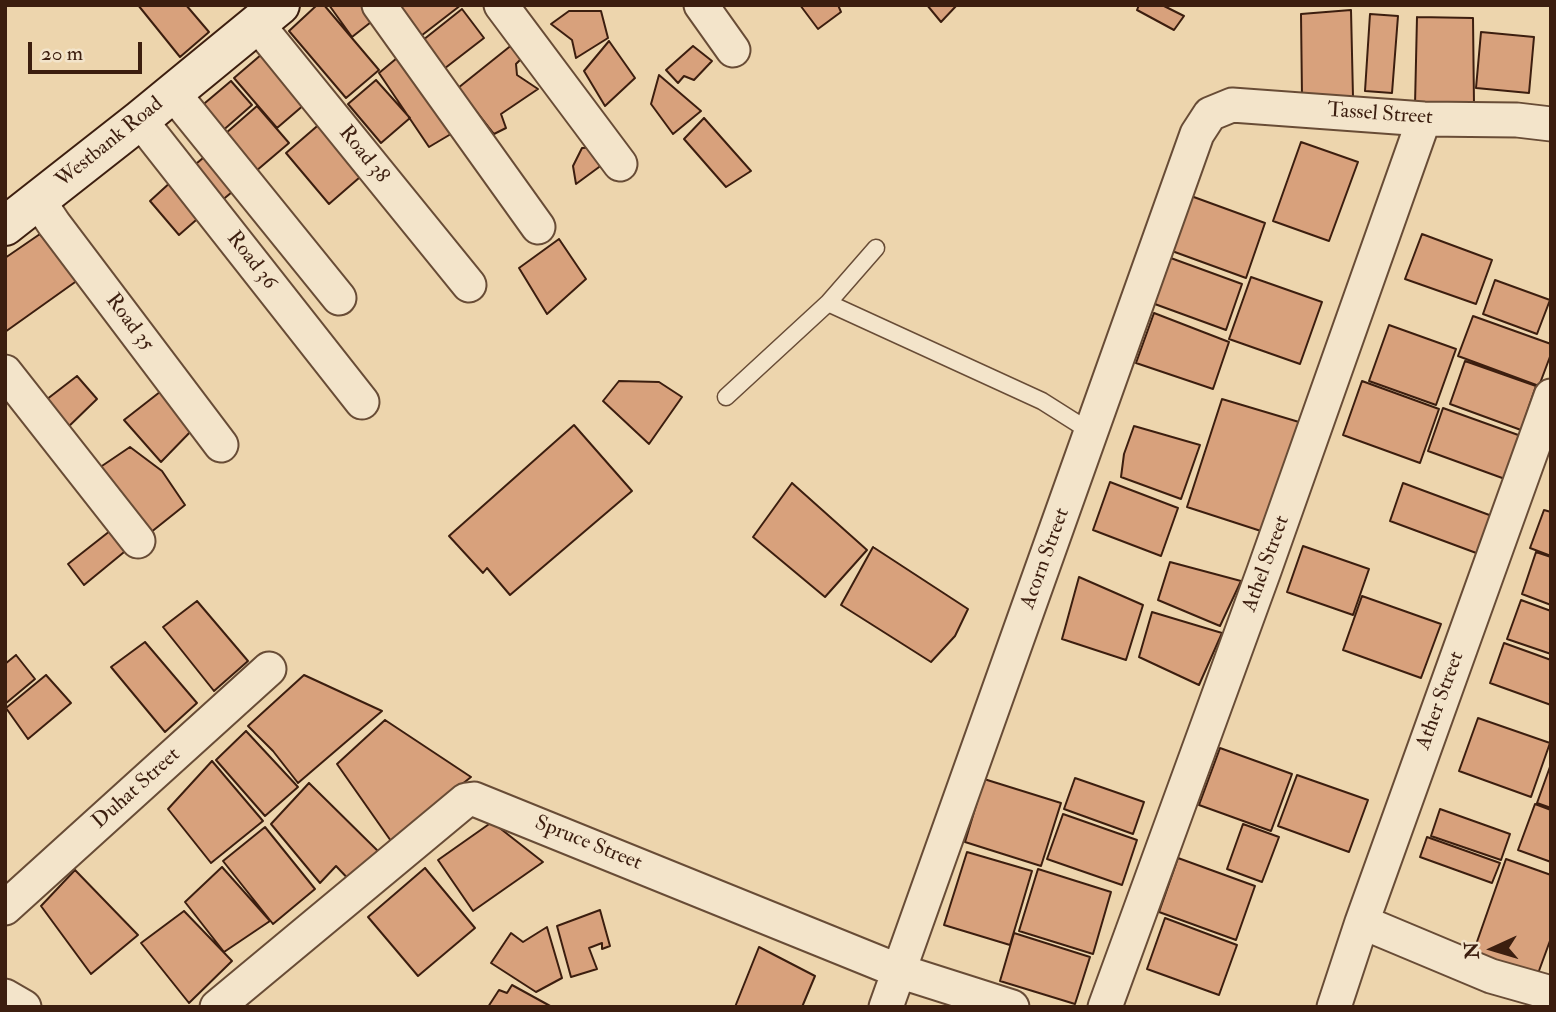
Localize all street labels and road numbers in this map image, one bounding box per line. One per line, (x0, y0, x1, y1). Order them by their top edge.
street label: Westbank Road (51, 92, 169, 194)
street label: Tassel Street (1327, 99, 1433, 131)
street label: Road 38 (332, 121, 394, 189)
street label: Road 36 (220, 227, 282, 295)
street label: Road 35 (99, 289, 159, 357)
street label: Acorn Street (1016, 505, 1076, 613)
street label: Athel Street (1238, 513, 1296, 615)
street label: Ather Street (1412, 648, 1470, 754)
street label: Duhat Street (88, 743, 186, 835)
street label: Spruce Street (531, 811, 645, 877)

